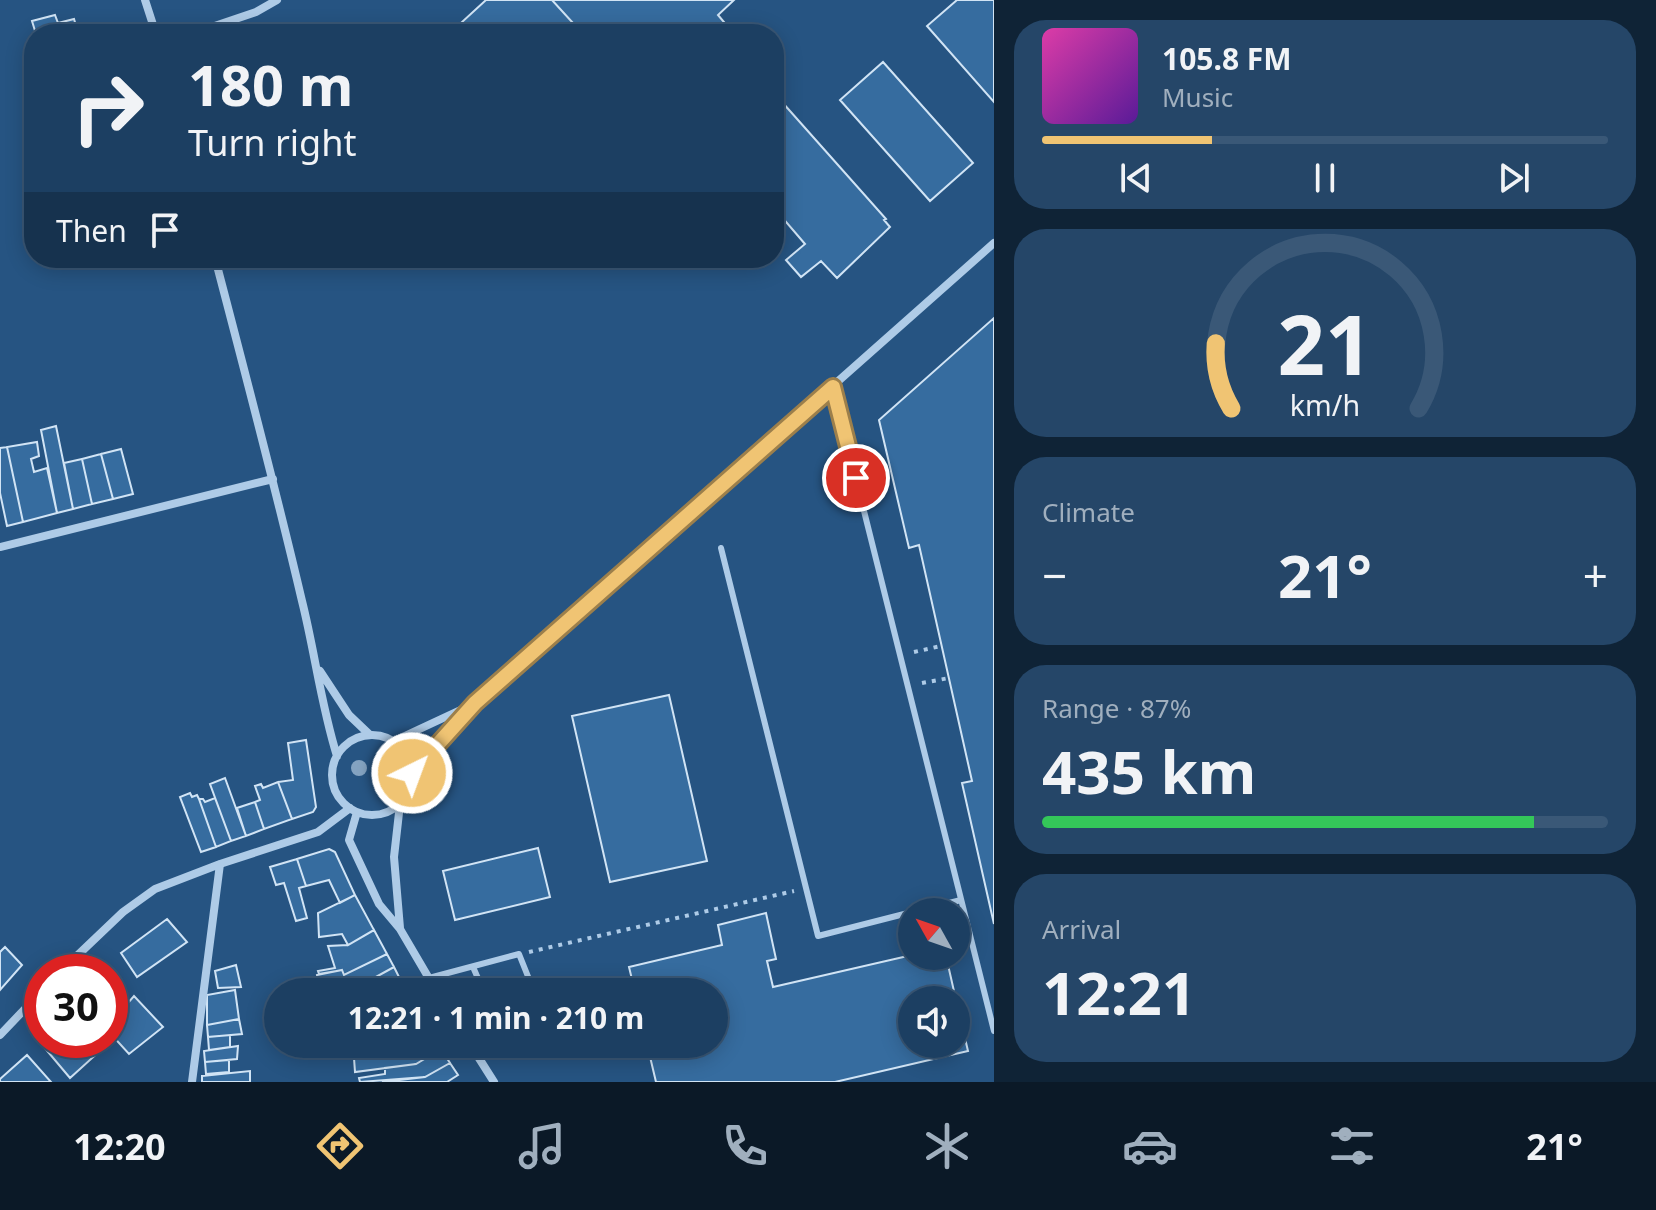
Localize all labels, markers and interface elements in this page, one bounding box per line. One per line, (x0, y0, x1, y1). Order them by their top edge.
text: 105.8 FM (1162, 38, 1292, 79)
text: 180 m (188, 46, 353, 122)
icon: right (56, 56, 160, 160)
text: Music (1162, 79, 1233, 115)
text: Turn right (188, 118, 356, 167)
icon: previous (1114, 156, 1158, 200)
icon: pause (1303, 156, 1347, 200)
icon: next (1492, 156, 1536, 200)
icon: arrive (143, 208, 187, 252)
text: Then (56, 210, 127, 251)
text: 21 (1277, 285, 1373, 398)
text: km/h (1290, 385, 1360, 424)
pin (822, 444, 890, 512)
icon: arrive (834, 456, 878, 500)
text: Climate (1042, 494, 1135, 530)
text: 21° (1278, 534, 1372, 616)
text: − (1042, 545, 1067, 605)
text: + (1583, 545, 1608, 605)
text: Range · 87% (1042, 690, 1191, 726)
text: 435 km (1042, 730, 1256, 812)
position arrow (370, 731, 454, 815)
north arrow (898, 898, 970, 970)
map controls (898, 898, 970, 1058)
text: Arrival (1042, 911, 1121, 947)
text: 12:21 (1042, 951, 1196, 1033)
speed limit sign: 30 (24, 954, 128, 1058)
button: sound (898, 986, 970, 1058)
text: 12:21 · 1 min · 210 m (348, 997, 644, 1038)
icon: directions (312, 1118, 368, 1174)
icon: music (514, 1118, 570, 1174)
icon: phone (717, 1118, 773, 1174)
icon: climate (919, 1118, 975, 1174)
icon: car (1122, 1118, 1178, 1174)
icon: filters (1324, 1118, 1380, 1174)
text: 12:20 (73, 1122, 166, 1171)
text: 21° (1526, 1122, 1583, 1171)

